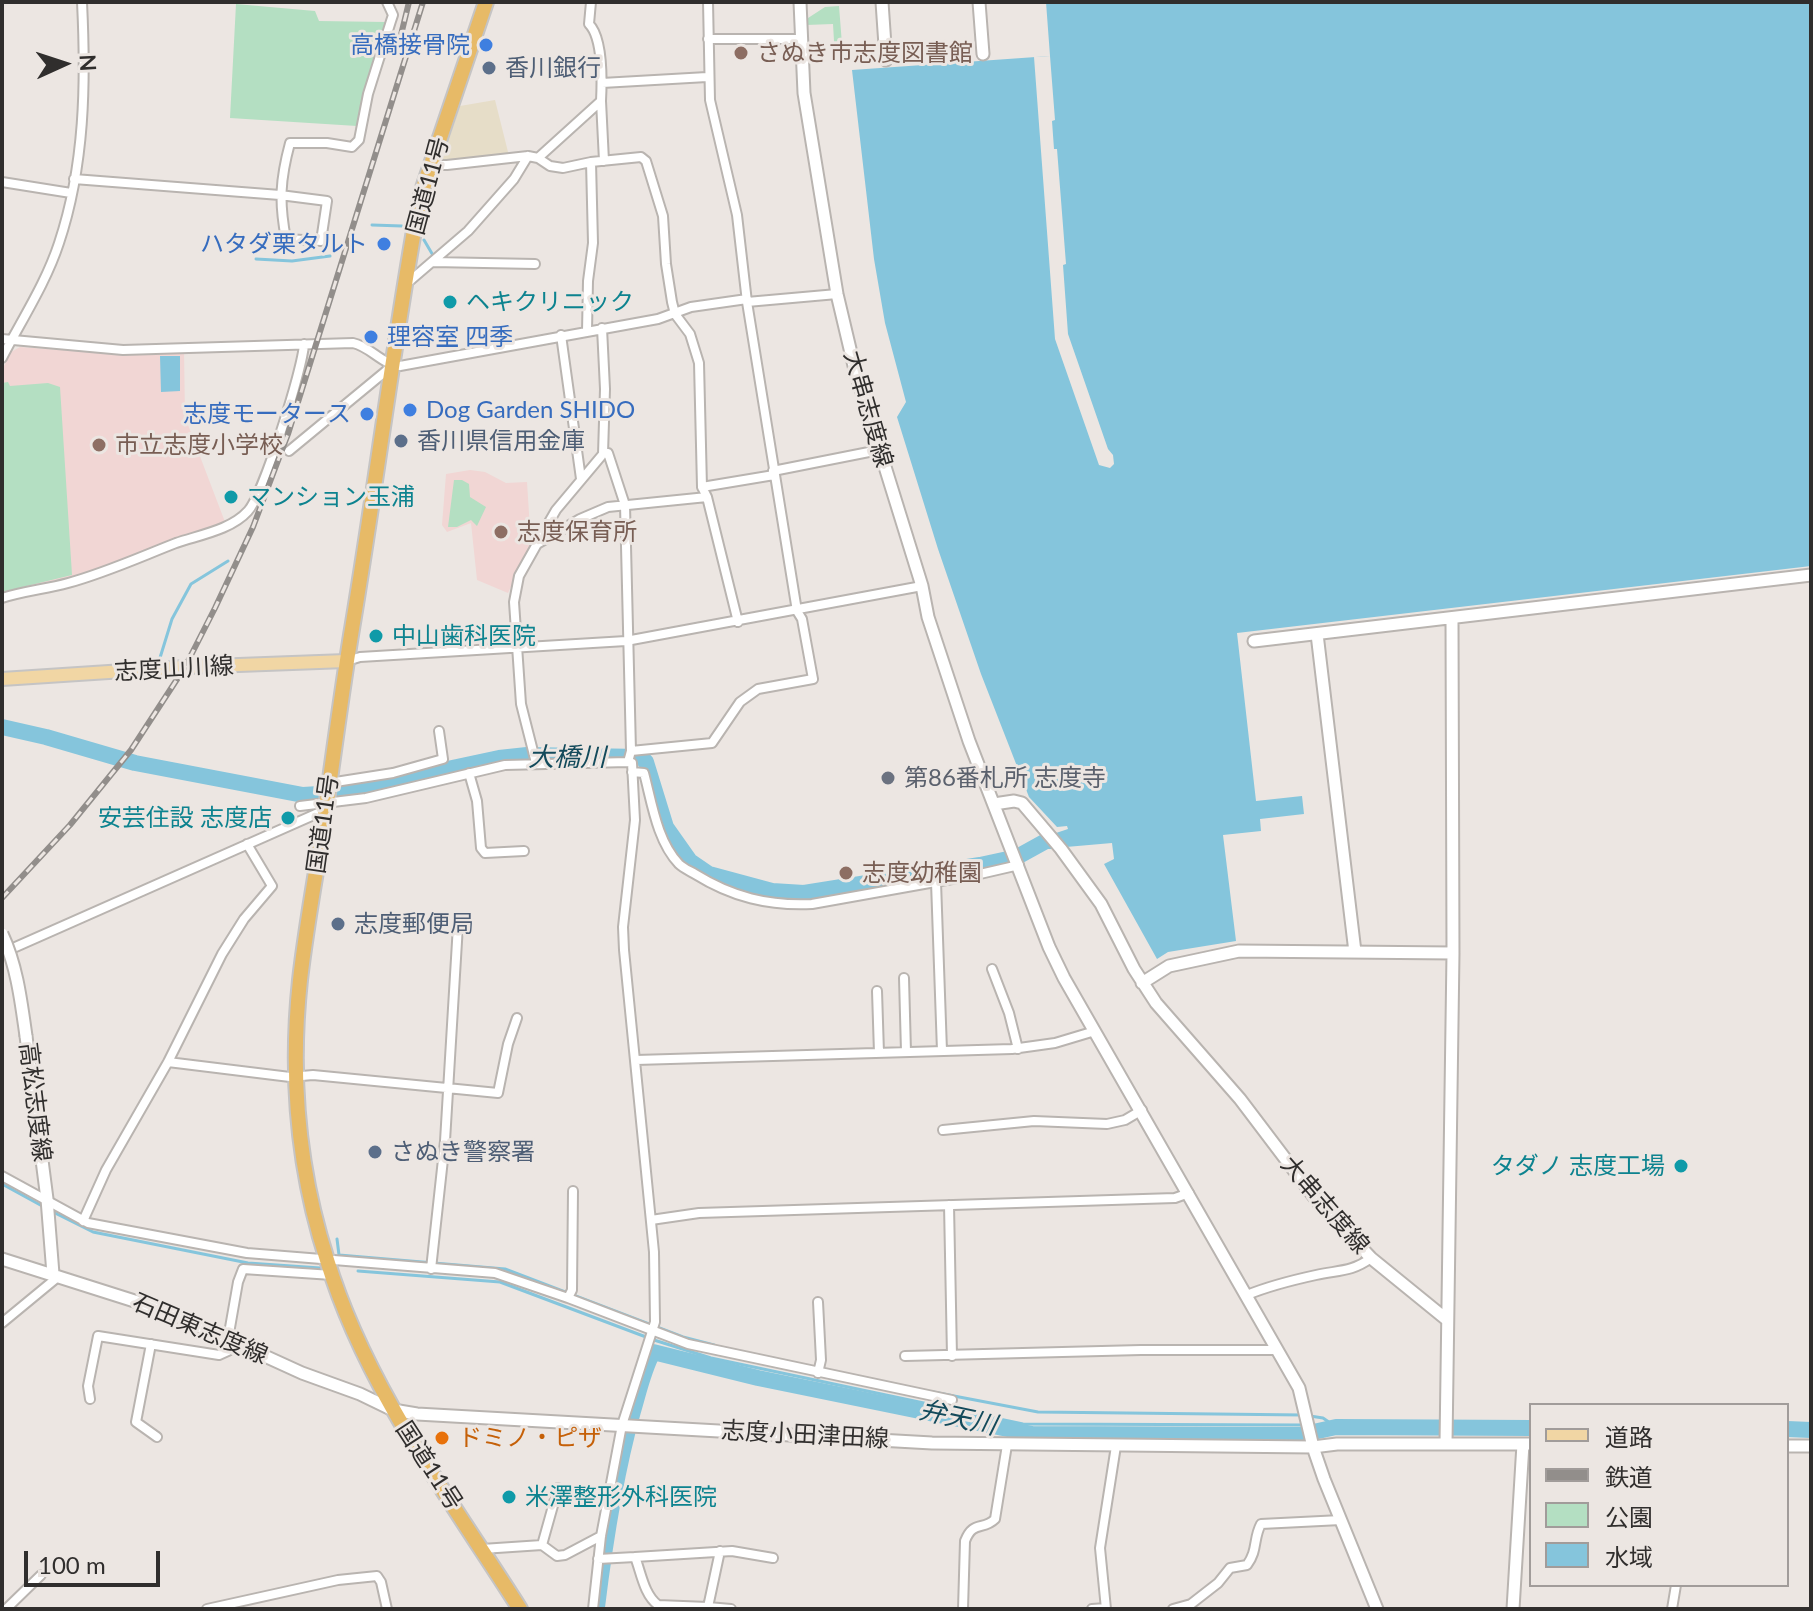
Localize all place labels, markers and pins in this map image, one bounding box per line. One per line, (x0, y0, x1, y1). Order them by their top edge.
place label: 高橋接骨院 (350, 31, 470, 59)
marker: 高橋接骨院 (477, 36, 495, 54)
place label: さぬき市志度図書館 (757, 39, 973, 67)
marker: さぬき市志度図書館 (732, 44, 750, 62)
place label: 香川銀行 (505, 54, 601, 82)
marker: 香川銀行 (480, 59, 498, 77)
place label: ハタダ栗タルト (200, 230, 368, 258)
marker: ハタダ栗タルト (375, 235, 393, 253)
place label: ヘキクリニック (466, 288, 634, 316)
marker: ヘキクリニック (441, 293, 459, 311)
place label: 理容室 四季 (387, 323, 513, 351)
marker: 理容室 四季 (362, 328, 380, 346)
place label: Dog Garden SHIDO (426, 396, 635, 424)
place label: 志度モータース (183, 400, 351, 428)
marker: Dog Garden SHIDO (401, 401, 419, 419)
marker: 志度モータース (358, 405, 376, 423)
place label: 香川県信用金庫 (417, 427, 585, 455)
place label: 市立志度小学校 (115, 431, 283, 459)
marker: 香川県信用金庫 (392, 432, 410, 450)
marker: 市立志度小学校 (90, 436, 108, 454)
place label: マンション玉浦 (247, 483, 415, 511)
marker: マンション玉浦 (222, 488, 240, 506)
place label: 志度保育所 (517, 518, 637, 546)
marker: 志度保育所 (492, 523, 510, 541)
place label: 中山歯科医院 (392, 622, 536, 650)
marker: 中山歯科医院 (367, 627, 385, 645)
place label: 第86番札所 志度寺 (904, 764, 1106, 792)
marker: 第86番札所 志度寺 (879, 769, 897, 787)
place label: 安芸住設 志度店 (98, 804, 272, 832)
marker: 安芸住設 志度店 (279, 809, 297, 827)
place label: 志度幼稚園 (862, 859, 982, 887)
marker: 志度幼稚園 (837, 864, 855, 882)
place label: 志度郵便局 (354, 910, 474, 938)
marker: 志度郵便局 (329, 915, 347, 933)
place label: さぬき警察署 (391, 1138, 535, 1166)
marker: さぬき警察署 (366, 1143, 384, 1161)
place label: タダノ 志度工場 (1491, 1152, 1665, 1180)
marker: タダノ 志度工場 (1672, 1157, 1690, 1175)
place label: ドミノ・ピザ (458, 1424, 602, 1452)
marker: ドミノ・ピザ (433, 1429, 451, 1447)
place label: 米澤整形外科医院 (525, 1483, 717, 1511)
marker: 米澤整形外科医院 (500, 1488, 518, 1506)

